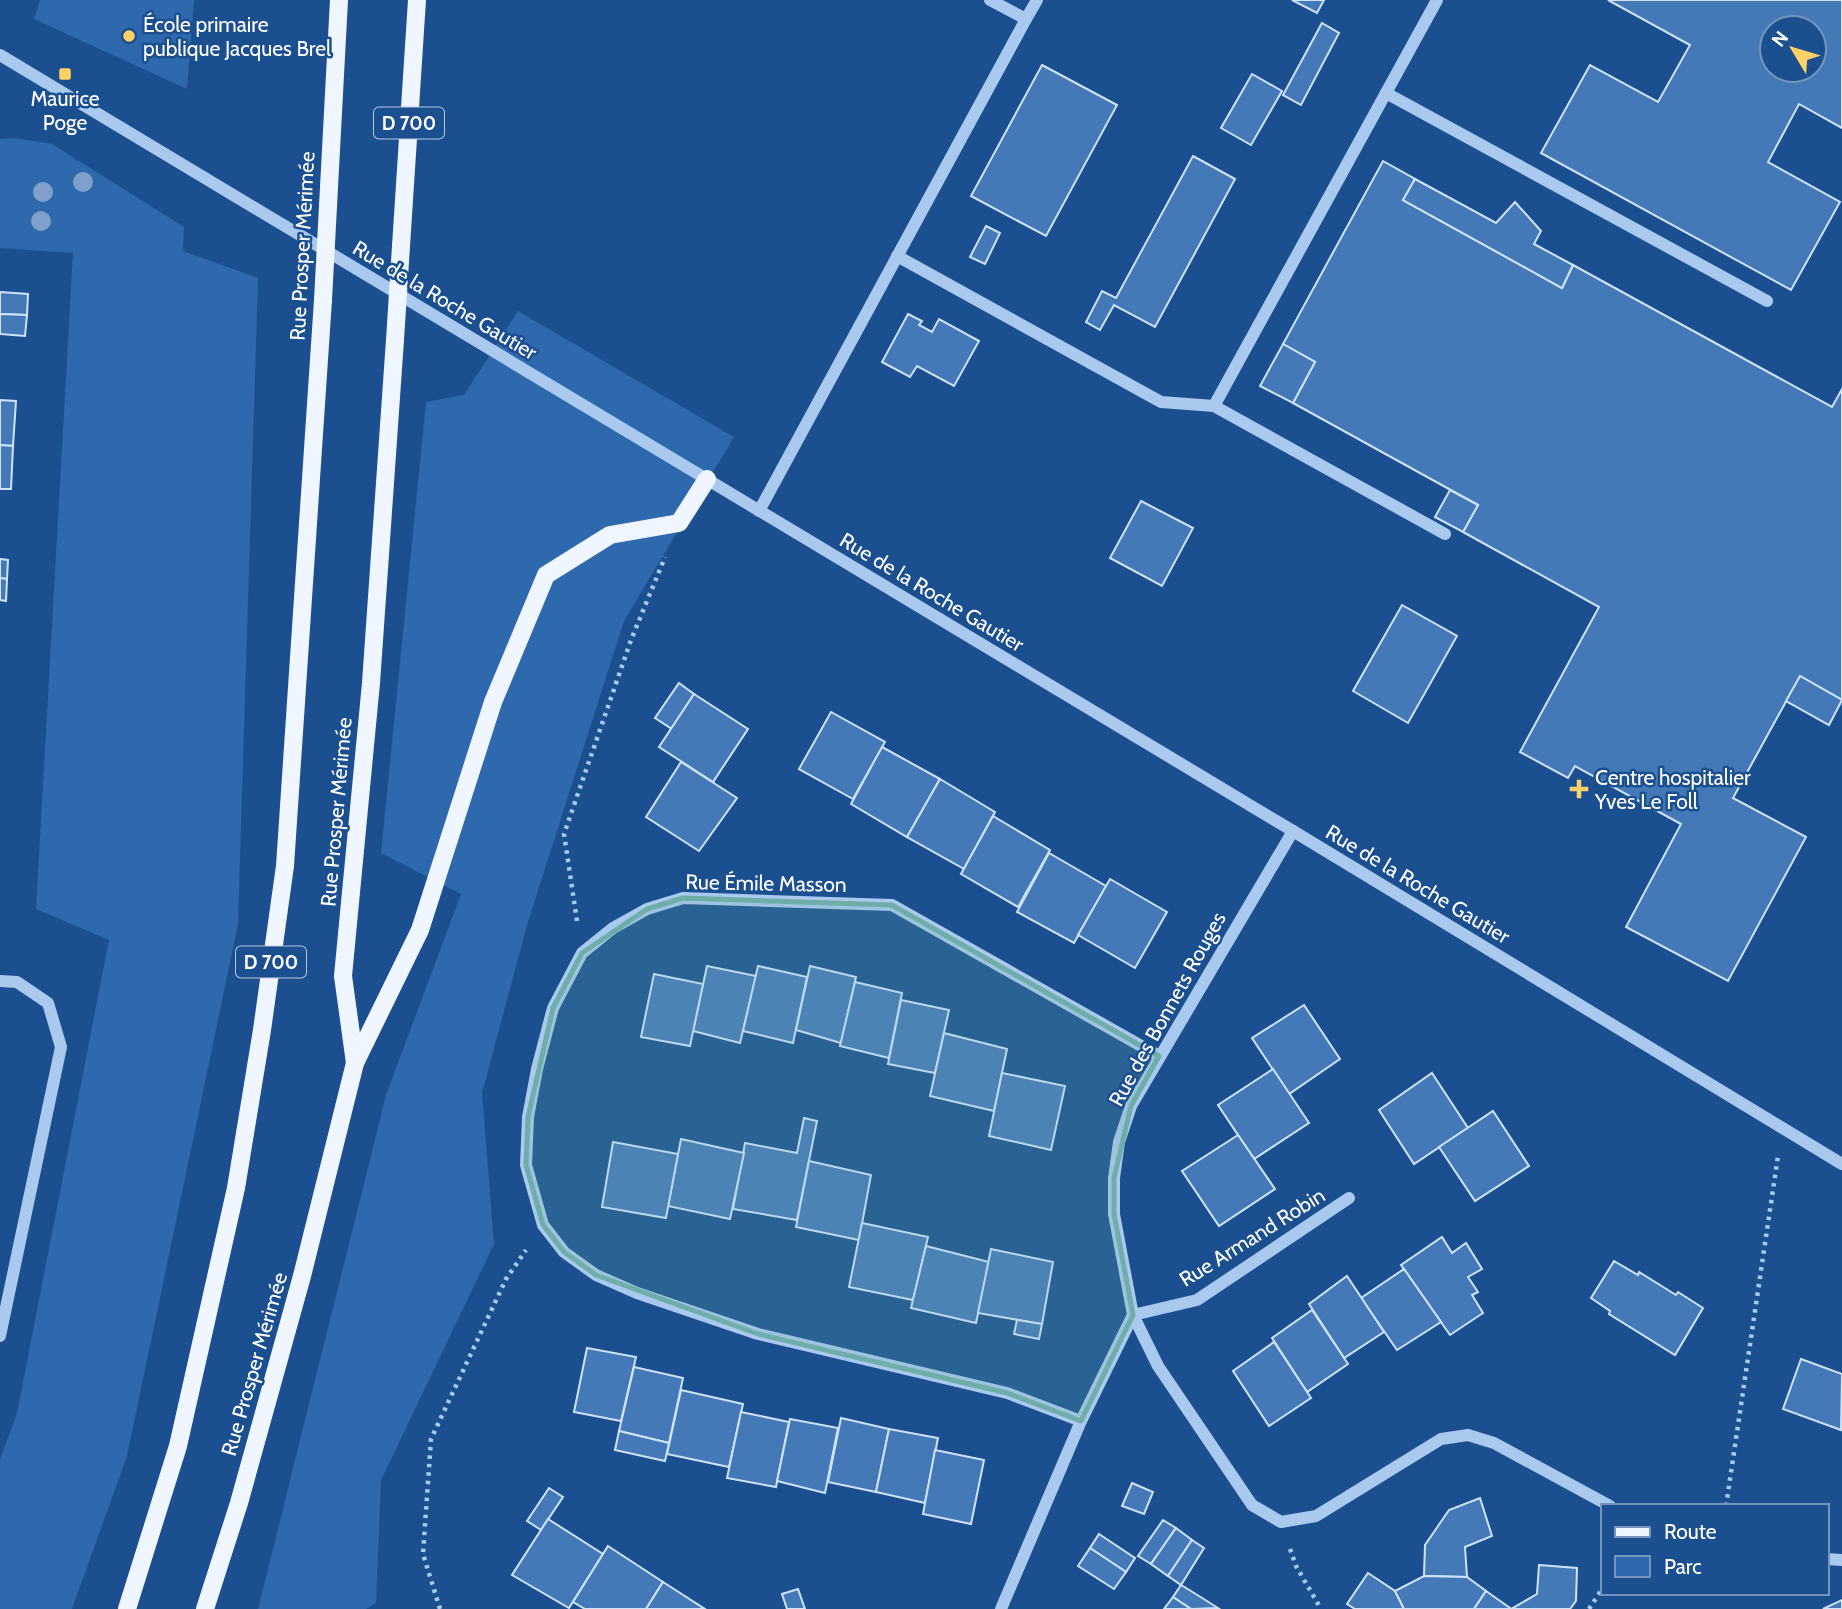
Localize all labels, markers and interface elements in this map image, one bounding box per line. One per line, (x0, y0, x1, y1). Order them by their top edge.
place label: École primaire publique Jacques Brel (143, 12, 331, 61)
north arrow (1758, 14, 1828, 84)
text: N (1767, 26, 1793, 51)
marker: École primaire publique Jacques Brel (121, 28, 137, 44)
marker: Maurice Poge (57, 66, 73, 82)
place label: Maurice Poge (30, 86, 100, 135)
road number: D 700 (374, 108, 444, 139)
street label: Rue Prosper Mérimée (285, 150, 319, 341)
street label: Rue de la Roche Gautier (349, 235, 542, 365)
street label: Rue de la Roche Gautier (836, 527, 1029, 657)
street label: Rue Prosper Mérimée (315, 716, 357, 908)
place label: Centre hospitalier Yves Le Foll (1594, 765, 1751, 814)
marker: Centre hospitalier Yves Le Foll (1569, 779, 1589, 799)
street label: Rue de la Roche Gautier (1322, 819, 1515, 949)
street label: Rue Émile Masson (685, 869, 847, 897)
street label: Rue des Bonnets Rouges (1103, 907, 1231, 1111)
road number: D 700 (236, 946, 306, 978)
street label: Rue Armand Robin (1175, 1182, 1329, 1292)
street label: Rue Prosper Mérimée (216, 1269, 292, 1459)
legend (1601, 1504, 1828, 1595)
text: Route (1664, 1519, 1717, 1544)
text: Parc (1664, 1554, 1702, 1579)

